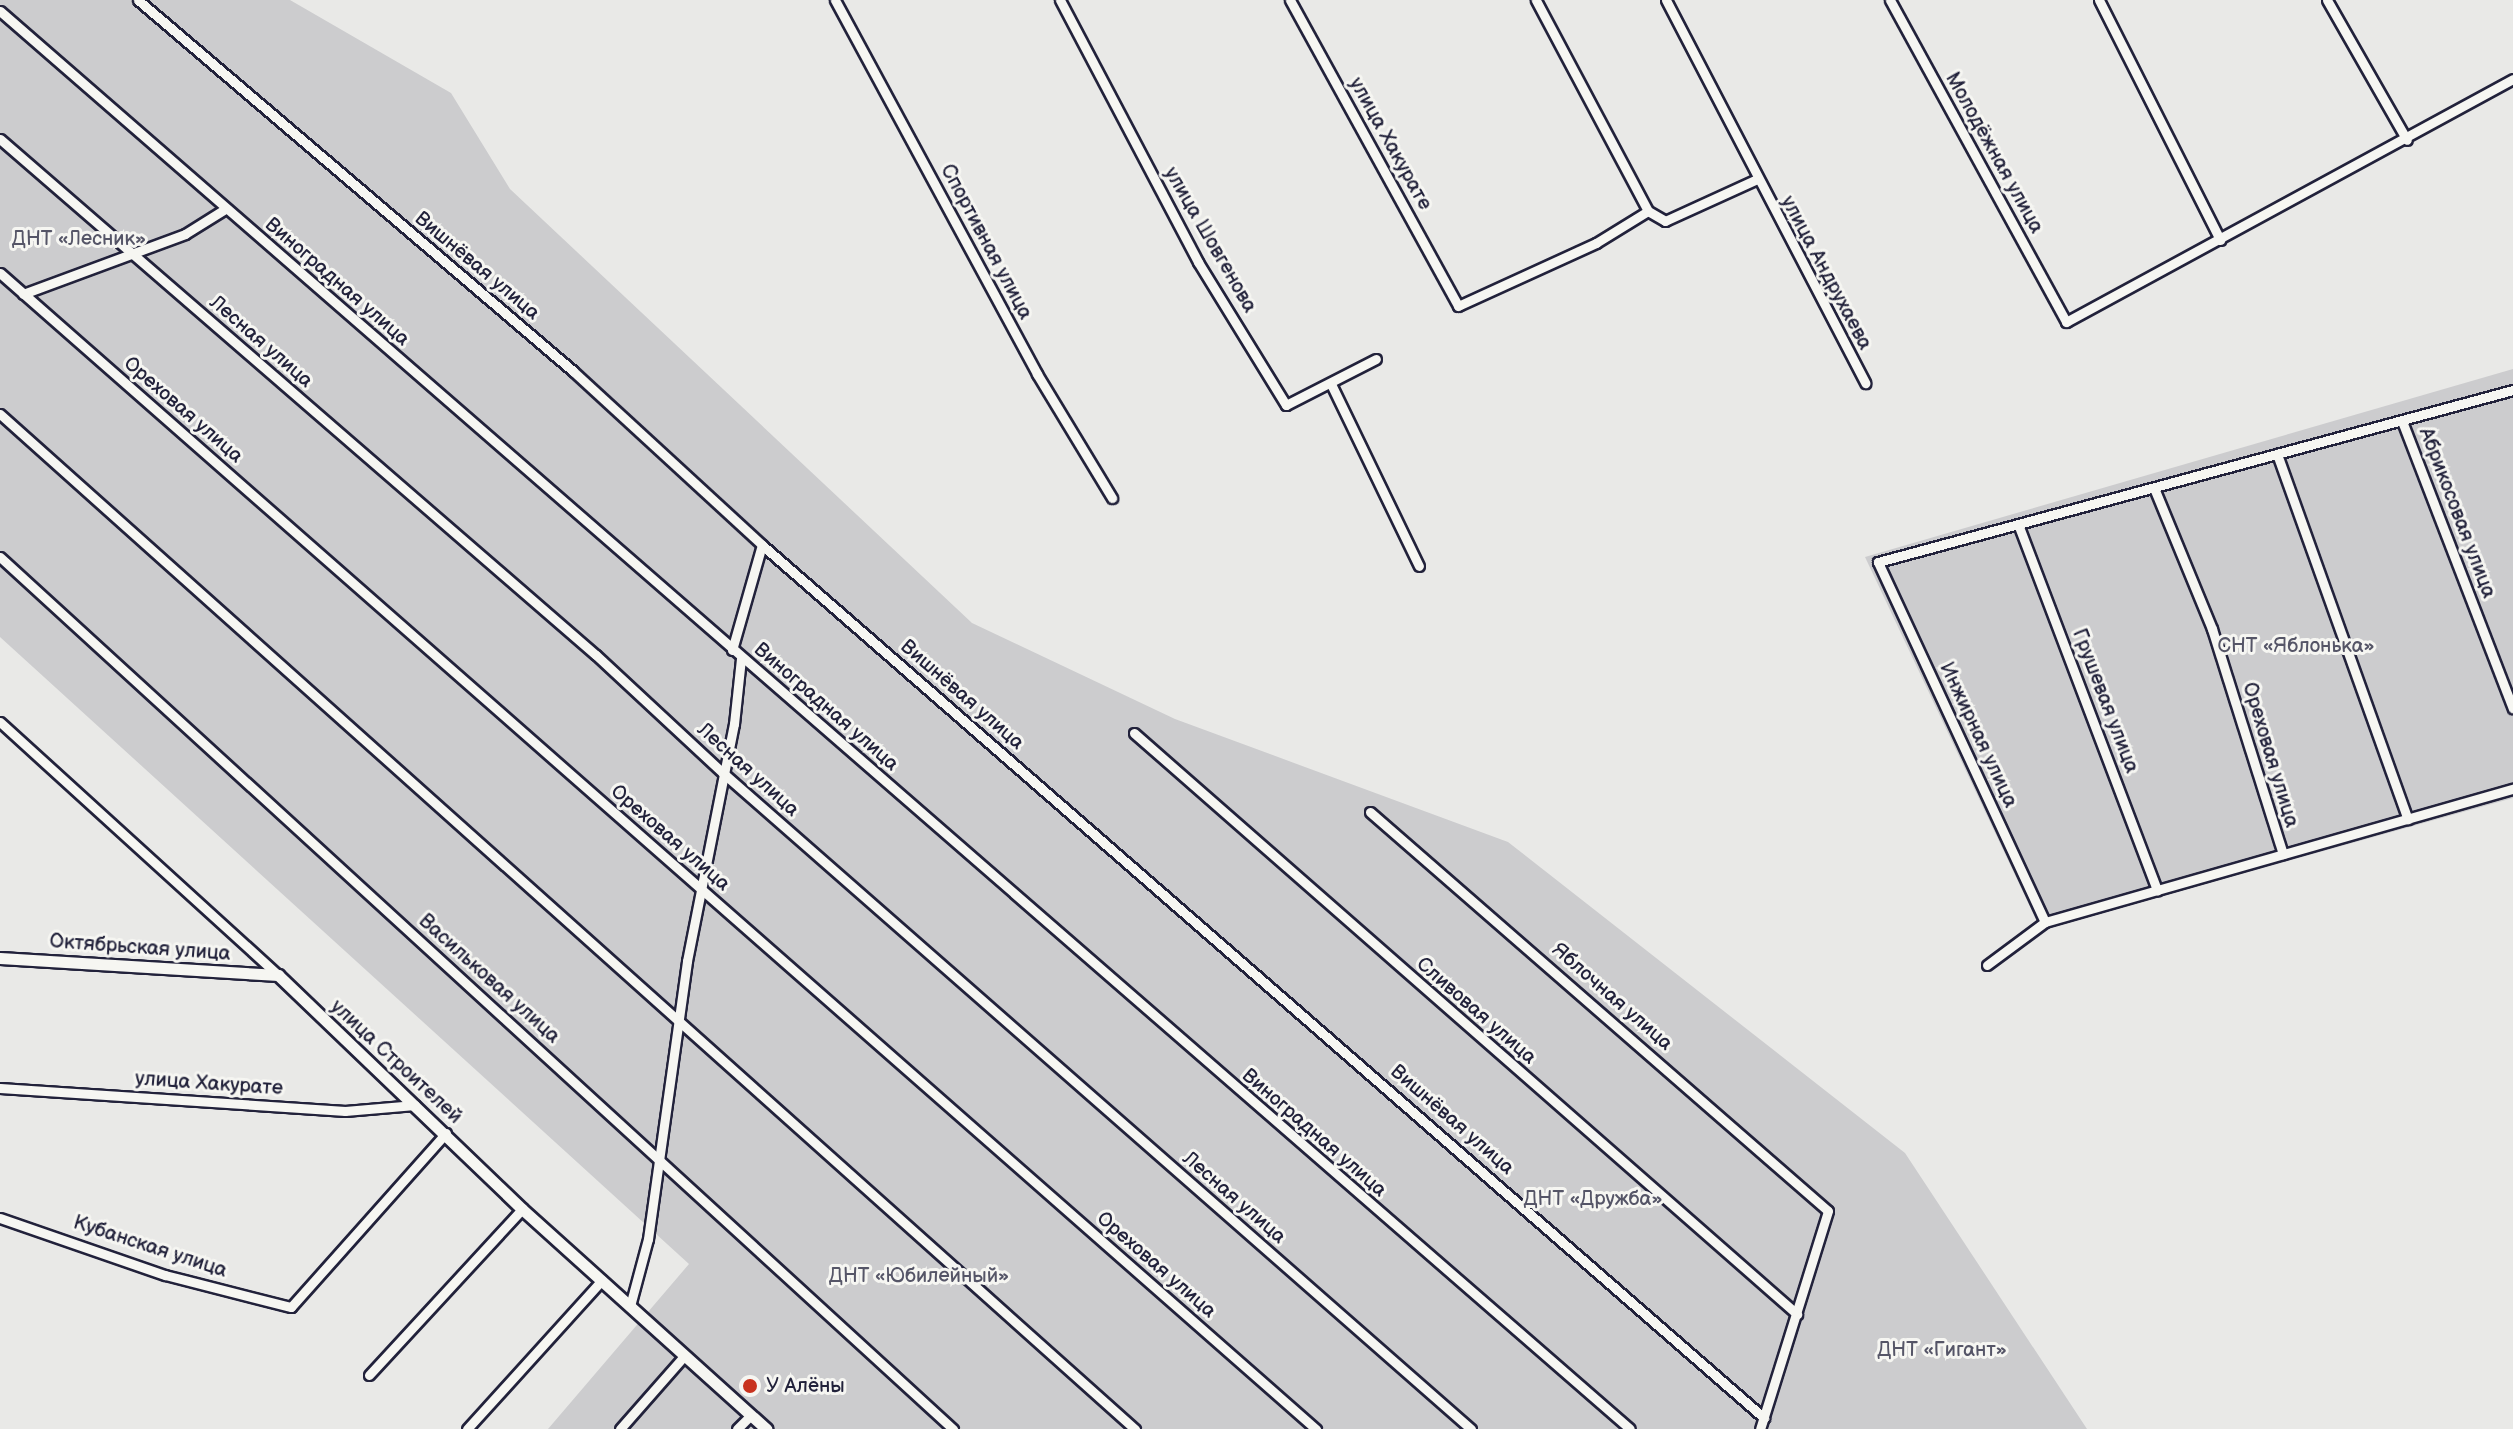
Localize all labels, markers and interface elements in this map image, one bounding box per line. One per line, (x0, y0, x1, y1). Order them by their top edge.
street label: Молодёжная улица (1940, 68, 2048, 238)
street label: улица Хакурате (1344, 73, 1436, 215)
street label: Спортивная улица (935, 160, 1037, 324)
street label: улица Шовгенова (1159, 163, 1261, 317)
street label: улица Андрухаева (1775, 192, 1877, 354)
street label: Вишнёвая улица (410, 207, 544, 325)
street label: Виноградная улица (260, 213, 414, 351)
park label: ДНТ «Лесник» (12, 227, 146, 251)
street label: Лесная улица (205, 291, 317, 393)
street label: Ореховая улица (118, 352, 248, 468)
street label: Абрикосовая улица (2413, 424, 2501, 602)
street label: Грушевая улица (2067, 626, 2143, 776)
park label: СНТ «Яблонька» (2217, 634, 2375, 658)
street label: Вишнёвая улица (895, 635, 1029, 755)
street label: Виноградная улица (749, 638, 903, 776)
street label: Инжирная улица (1934, 659, 2022, 811)
street label: Ореховая улица (2237, 680, 2303, 830)
street label: Лесная улица (692, 718, 804, 822)
street label: Ореховая улица (605, 780, 735, 896)
street label: Васильковая улица (413, 909, 565, 1049)
street label: Октябрьская улица (49, 930, 231, 966)
street label: Яблочная улица (1547, 938, 1677, 1056)
street label: Сливовая улица (1411, 952, 1541, 1070)
street label: улица Строителей (325, 995, 467, 1129)
street label: Вишнёвая улица (1385, 1060, 1519, 1180)
street label: Виноградная улица (1237, 1064, 1391, 1202)
street label: улица Хакурате (134, 1067, 284, 1101)
street label: Лесная улица (1178, 1147, 1290, 1249)
park label: ДНТ «Дружба» (1523, 1187, 1663, 1211)
street label: Ореховая улица (1091, 1207, 1221, 1323)
street label: Кубанская улица (70, 1211, 230, 1283)
park label: ДНТ «Юбилейный» (829, 1264, 1009, 1288)
park label: ДНТ «Гигант» (1877, 1338, 2007, 1362)
place label: У Алёны (766, 1374, 845, 1398)
marker: У Алёны (741, 1377, 759, 1395)

